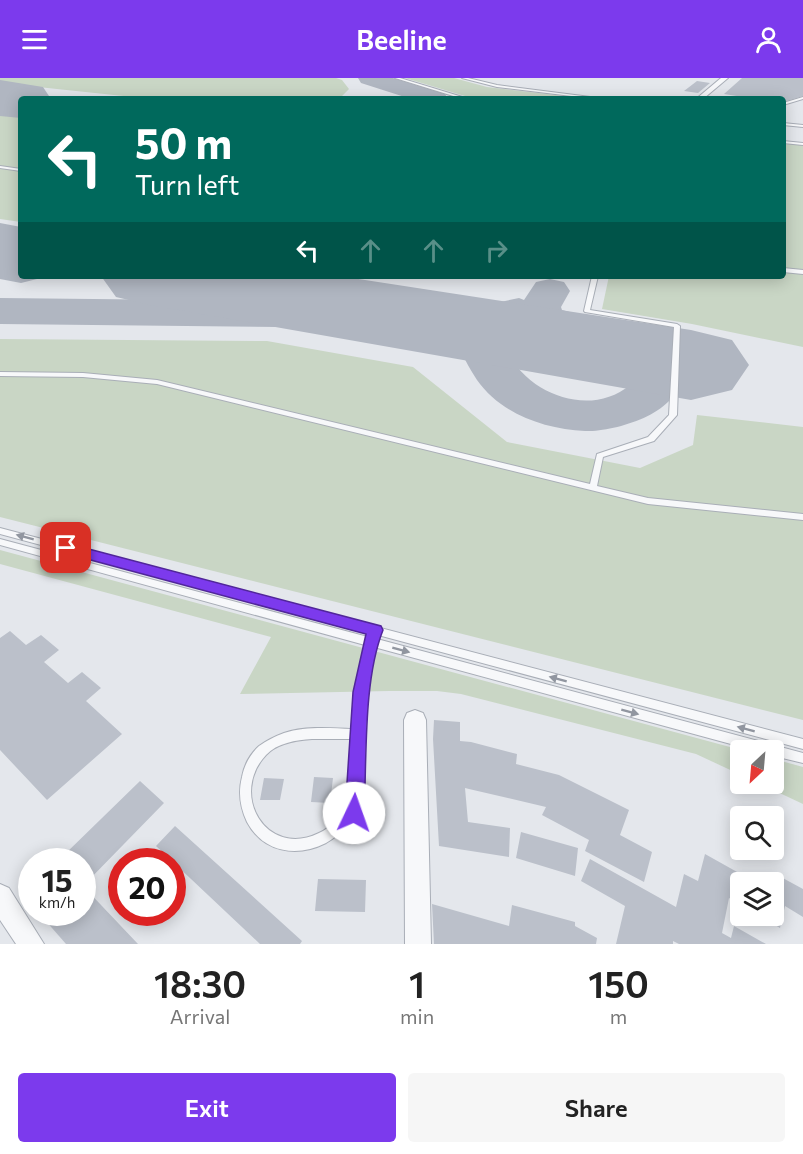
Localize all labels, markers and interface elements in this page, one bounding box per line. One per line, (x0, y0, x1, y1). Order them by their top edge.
icon: menu (18, 23, 51, 56)
text: Beeline (356, 23, 447, 56)
icon: person (752, 23, 785, 56)
text: 50 m (135, 116, 232, 168)
icon: left (36, 120, 114, 198)
text: Turn left (135, 168, 239, 201)
icon: left (291, 234, 324, 267)
icon: ahead (354, 234, 387, 267)
icon: ahead (417, 234, 450, 267)
icon: right (480, 234, 513, 267)
pin (40, 522, 91, 573)
icon: arrive (49, 531, 82, 564)
one-way arrow (15, 532, 34, 542)
one-way arrow (392, 646, 410, 656)
one-way arrow (549, 674, 567, 683)
one-way arrow (621, 708, 639, 717)
one-way arrow (737, 724, 755, 733)
north arrow (730, 740, 784, 794)
map controls (730, 740, 784, 926)
position arrow (322, 781, 386, 845)
button: search (730, 806, 784, 860)
speed limit sign: 20 (108, 848, 186, 926)
text: 15 (41, 861, 73, 898)
button: layers (730, 872, 784, 926)
text: km/h (39, 893, 75, 911)
text: 18:30 (154, 961, 246, 1005)
text: 1 (409, 961, 425, 1005)
text: 150 (588, 961, 649, 1005)
text: Arrival (170, 1004, 230, 1028)
text: min (400, 1004, 434, 1028)
text: m (610, 1004, 627, 1028)
button: Exit (18, 1073, 396, 1142)
button: Share (408, 1073, 785, 1142)

